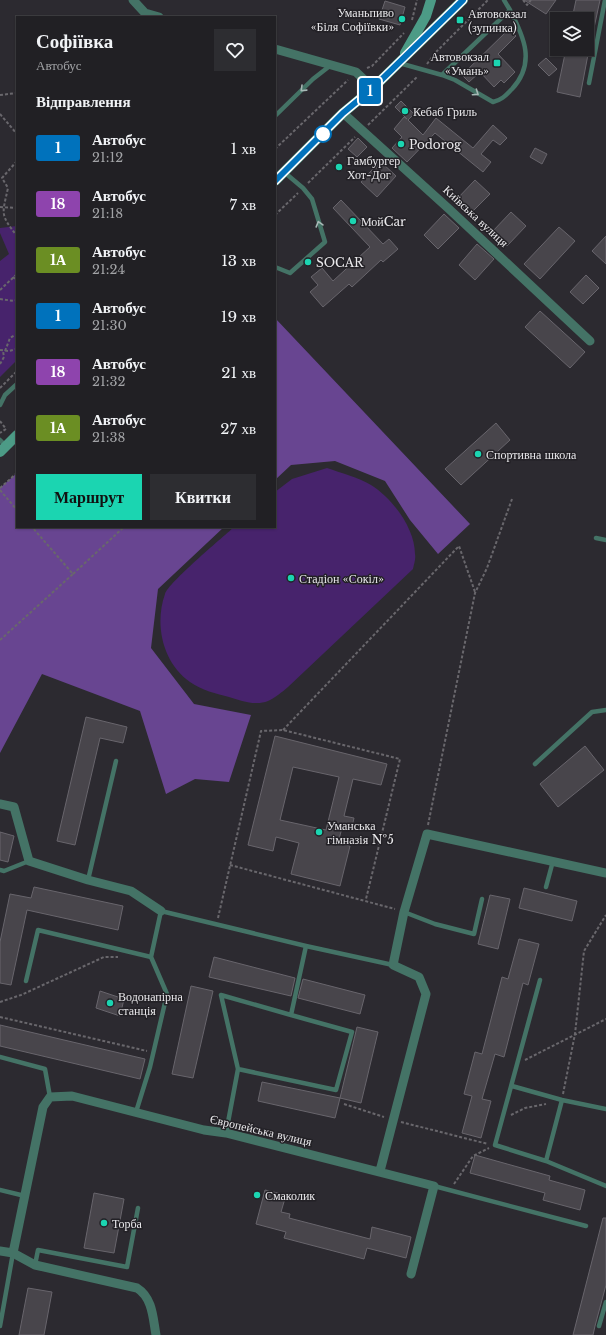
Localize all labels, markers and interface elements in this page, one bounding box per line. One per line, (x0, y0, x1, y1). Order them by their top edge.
place label: Уманьпиво «Біля Софіївки» (311, 5, 394, 34)
place label: Автовокзал (зупинка) (468, 6, 527, 35)
map controls (550, 12, 594, 56)
button: layers (550, 12, 594, 56)
marker: Уманьпиво «Біля Софіївки» (397, 14, 407, 24)
marker: Автовокзал (зупинка) (455, 15, 465, 25)
button: heart (214, 29, 256, 71)
text: Софіївка (36, 30, 113, 53)
place label: Автовокзал «Умань» (430, 49, 489, 78)
text: Автобус (36, 57, 82, 74)
marker: Автовокзал «Умань» (492, 58, 502, 68)
line badge: 1 (357, 78, 383, 104)
text: 1 (367, 82, 373, 100)
one-way arrow (300, 84, 308, 92)
one-way arrow (472, 88, 479, 95)
text: Відправлення (36, 92, 131, 111)
place label: Кебаб Гриль (413, 104, 477, 119)
marker: Кебаб Гриль (400, 106, 410, 116)
unlabelled marker (314, 125, 332, 143)
text: Автобус (92, 130, 146, 149)
place label: Podorog (409, 137, 462, 152)
text: 1 (55, 139, 61, 157)
text: 1 хв (230, 139, 256, 158)
marker: Podorog (396, 139, 406, 149)
text: 21:12 (92, 149, 123, 166)
place label: Гамбургер Хот-Дог (347, 153, 400, 182)
marker: Гамбургер Хот-Дог (334, 162, 344, 172)
street label: Київська вулиця (440, 182, 512, 250)
text: Автобус (92, 186, 146, 205)
text: 18 (51, 195, 66, 213)
text: 7 хв (230, 195, 256, 214)
text: 21:18 (92, 205, 123, 222)
place label: МойCar (361, 214, 406, 229)
marker: МойCar (348, 216, 358, 226)
one-way arrow (315, 221, 324, 228)
text: Автобус (92, 242, 146, 261)
text: 1А (50, 251, 66, 269)
text: 13 хв (221, 251, 256, 270)
place label: SOCAR (316, 255, 364, 270)
marker: SOCAR (303, 257, 313, 267)
text: 21:24 (92, 261, 125, 278)
text: Автобус (92, 298, 146, 317)
text: 1 (55, 307, 61, 325)
text: 19 хв (221, 307, 256, 326)
text: 21:30 (92, 317, 127, 334)
text: Автобус (92, 354, 146, 373)
text: 18 (51, 363, 66, 381)
text: 21 хв (221, 363, 256, 382)
text: 21:32 (92, 373, 126, 390)
text: Автобус (92, 410, 146, 429)
text: 1А (50, 419, 66, 437)
text: 27 хв (220, 419, 256, 438)
text: 21:38 (92, 429, 125, 446)
place label: Спортивна школа (486, 447, 577, 462)
marker: Спортивна школа (473, 449, 483, 459)
button: Маршрут (36, 474, 142, 520)
button: Квитки (150, 474, 256, 520)
place label: Стадіон «Сокіл» (299, 571, 384, 586)
marker: Стадіон «Сокіл» (286, 573, 296, 583)
place label: Уманська гімназія №5 (327, 818, 394, 847)
marker: Уманська гімназія №5 (314, 827, 324, 837)
place label: Водонапірна станція (118, 989, 184, 1018)
marker: Водонапірна станція (105, 998, 115, 1008)
street label: Європейська вулиця (209, 1111, 314, 1149)
place label: Смаколик (265, 1188, 315, 1203)
marker: Смаколик (252, 1190, 262, 1200)
place label: Торба (112, 1216, 143, 1231)
marker: Торба (99, 1218, 109, 1228)

